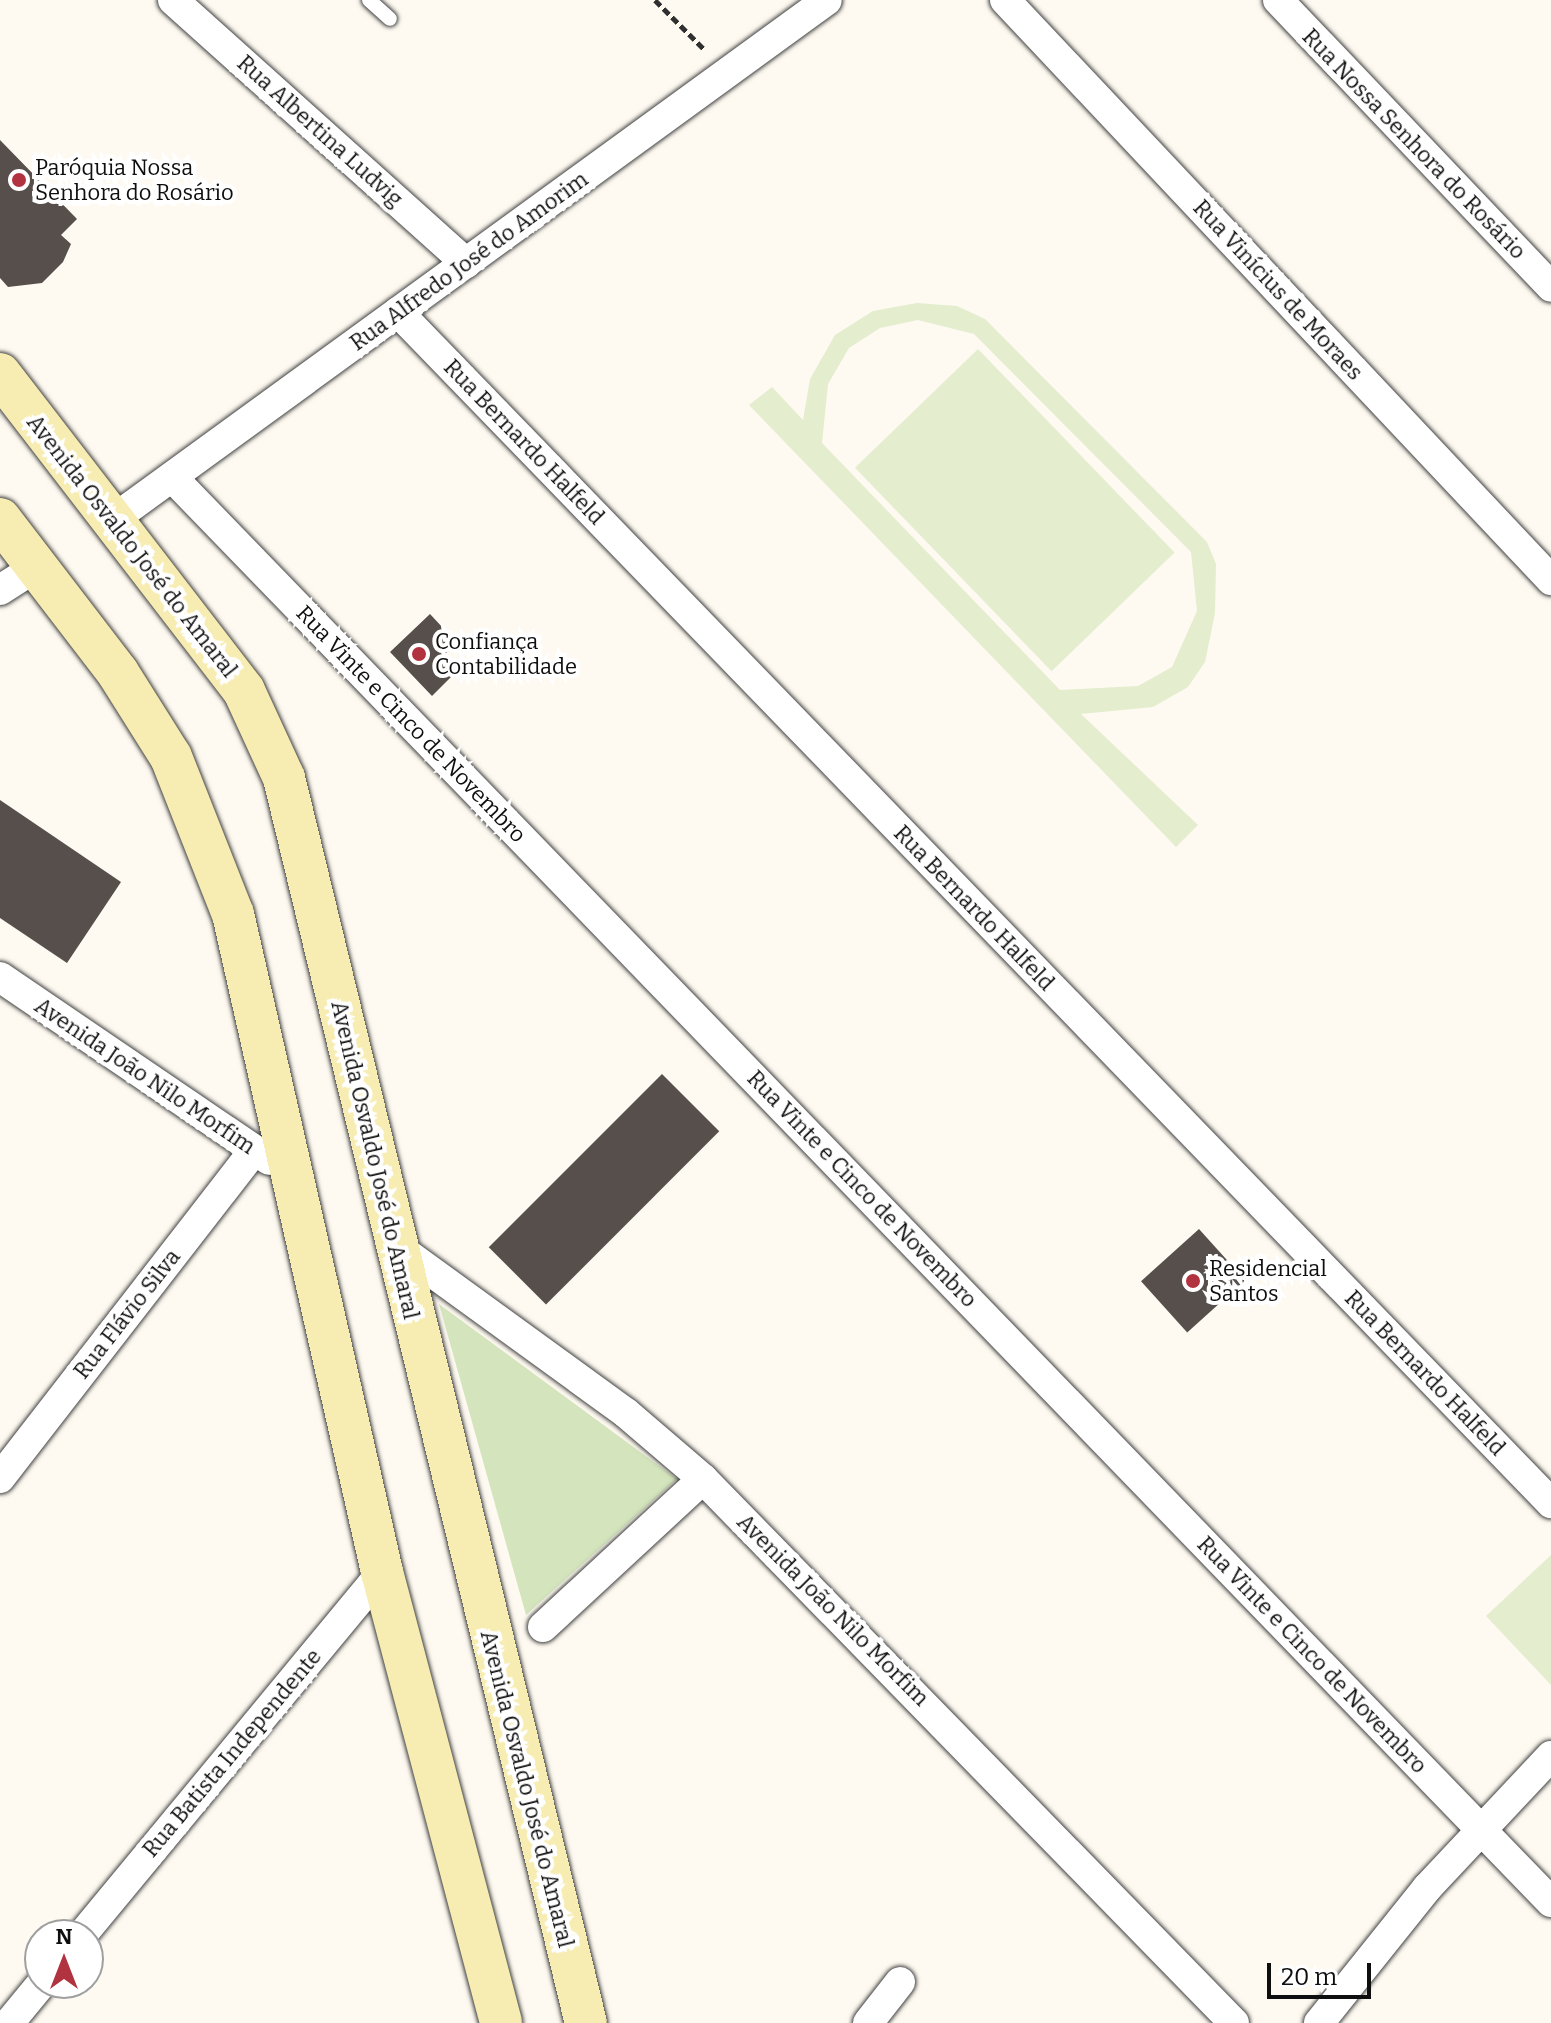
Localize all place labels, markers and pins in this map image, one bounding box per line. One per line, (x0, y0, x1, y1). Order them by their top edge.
place label: Paróquia Nossa Senhora do Rosário (35, 154, 234, 206)
marker: Paróquia Nossa Senhora do Rosário (10, 171, 28, 189)
place label: Confiança Contabilidade (435, 628, 577, 680)
marker: Confiança Contabilidade (410, 645, 428, 663)
place label: Residencial Santos (1209, 1255, 1327, 1306)
marker: Residencial Santos (1184, 1272, 1202, 1290)

